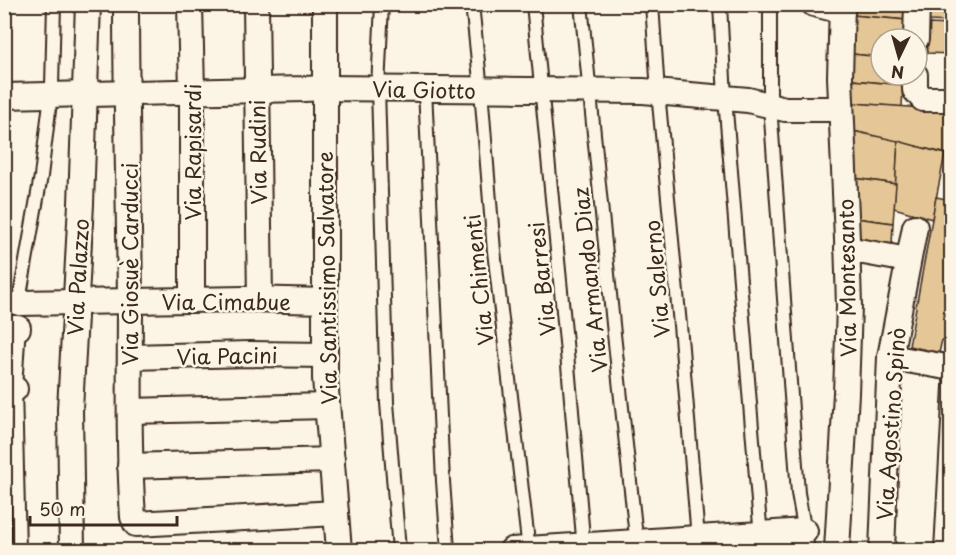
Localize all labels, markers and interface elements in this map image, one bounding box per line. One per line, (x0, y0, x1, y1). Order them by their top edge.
north arrow (869, 27, 929, 87)
text: N (890, 60, 905, 85)
street label: Via Giotto (372, 72, 476, 106)
street label: Via Rapisardi (176, 83, 208, 221)
street label: Via Rudini (240, 99, 274, 205)
street label: Via Santissimo Salvatore (308, 151, 344, 405)
street label: Via Giosuè Carducci (113, 163, 145, 365)
street label: Via Armando Diaz (563, 186, 615, 374)
street label: Via Montesanto (829, 198, 863, 358)
street label: Via Chimenti (455, 213, 501, 347)
street label: Via Palazzo (58, 218, 96, 336)
street label: Via Salerno (635, 219, 677, 339)
street label: Via Barresi (519, 220, 563, 338)
street label: Via Cimabue (161, 285, 291, 317)
street label: Via Agostino Spinò (867, 326, 913, 522)
street label: Via Pacini (176, 338, 278, 372)
scale bar (30, 489, 177, 527)
text: 50 m (39, 495, 86, 522)

